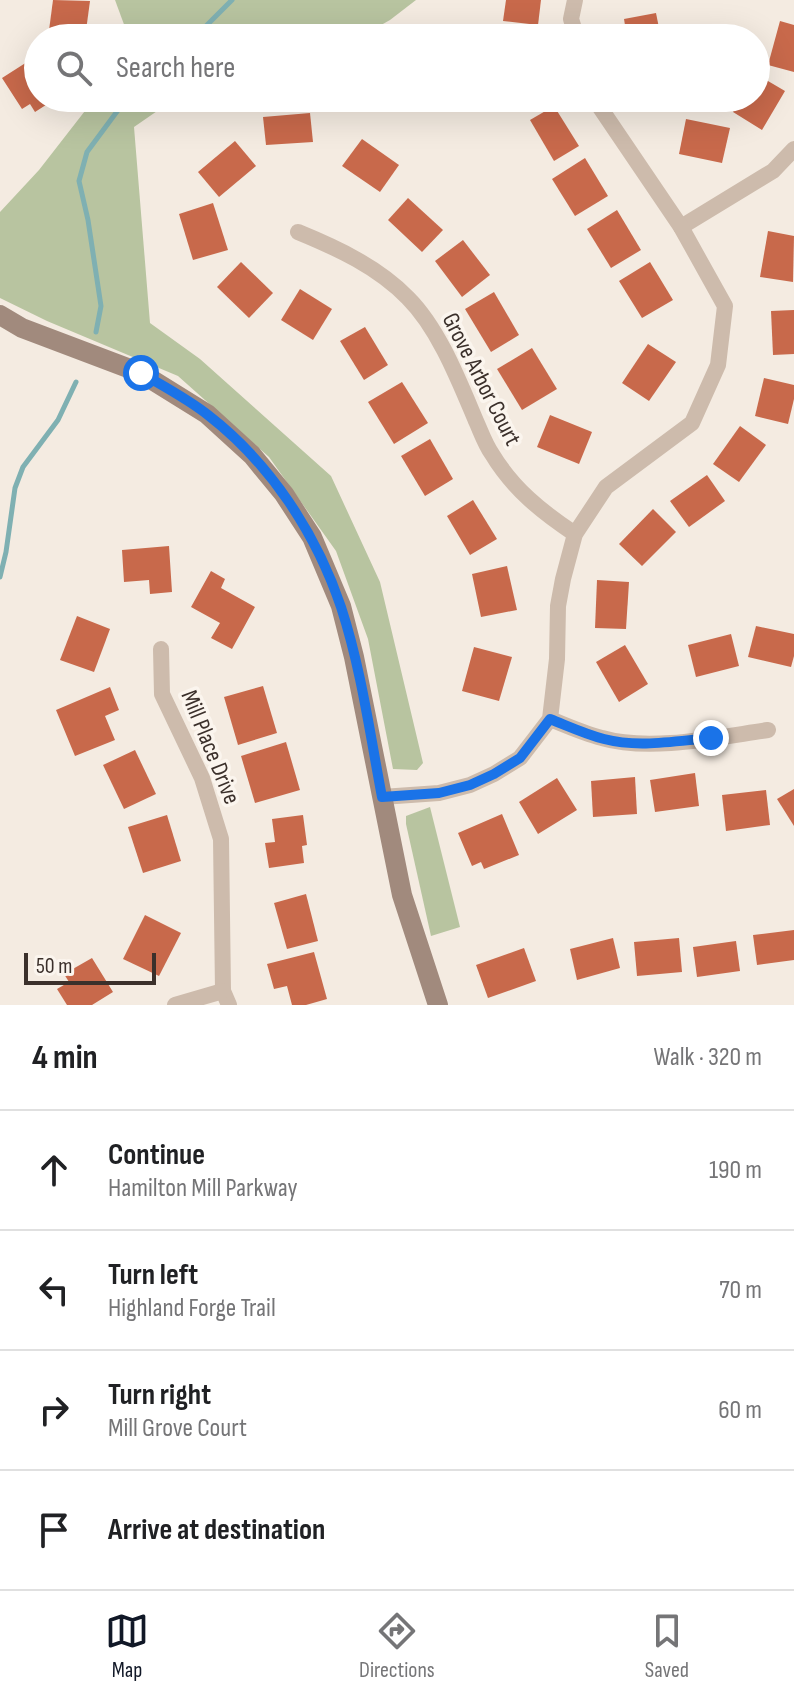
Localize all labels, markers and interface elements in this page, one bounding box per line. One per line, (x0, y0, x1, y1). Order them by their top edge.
search box (24, 24, 770, 112)
icon: search (52, 46, 96, 90)
text: Search here (116, 50, 235, 86)
street label: Grove Arbor Court (436, 308, 527, 450)
route start (123, 355, 159, 391)
street label: Mill Place Drive (175, 686, 246, 808)
route end (693, 720, 729, 756)
scale bar (24, 949, 156, 985)
text: 50 m (36, 953, 72, 980)
text: 4 min (32, 1037, 98, 1078)
text: Walk · 320 m (654, 1042, 762, 1073)
text: Continue (108, 1137, 205, 1173)
icon: ahead (32, 1148, 76, 1192)
text: 190 m (709, 1155, 762, 1186)
text: Hamilton Mill Parkway (108, 1173, 298, 1204)
text: Turn left (108, 1257, 198, 1293)
icon: left (32, 1268, 76, 1312)
text: 70 m (719, 1275, 762, 1306)
text: Highland Forge Trail (108, 1293, 276, 1324)
text: Turn right (108, 1377, 211, 1413)
icon: right (32, 1388, 76, 1432)
text: 60 m (718, 1395, 762, 1426)
text: Mill Grove Court (108, 1413, 247, 1444)
icon: arrive (32, 1508, 76, 1552)
text: Arrive at destination (108, 1512, 325, 1548)
tab: Map (105, 1609, 149, 1684)
tab: Directions (359, 1609, 435, 1684)
tab: Saved (645, 1609, 689, 1684)

